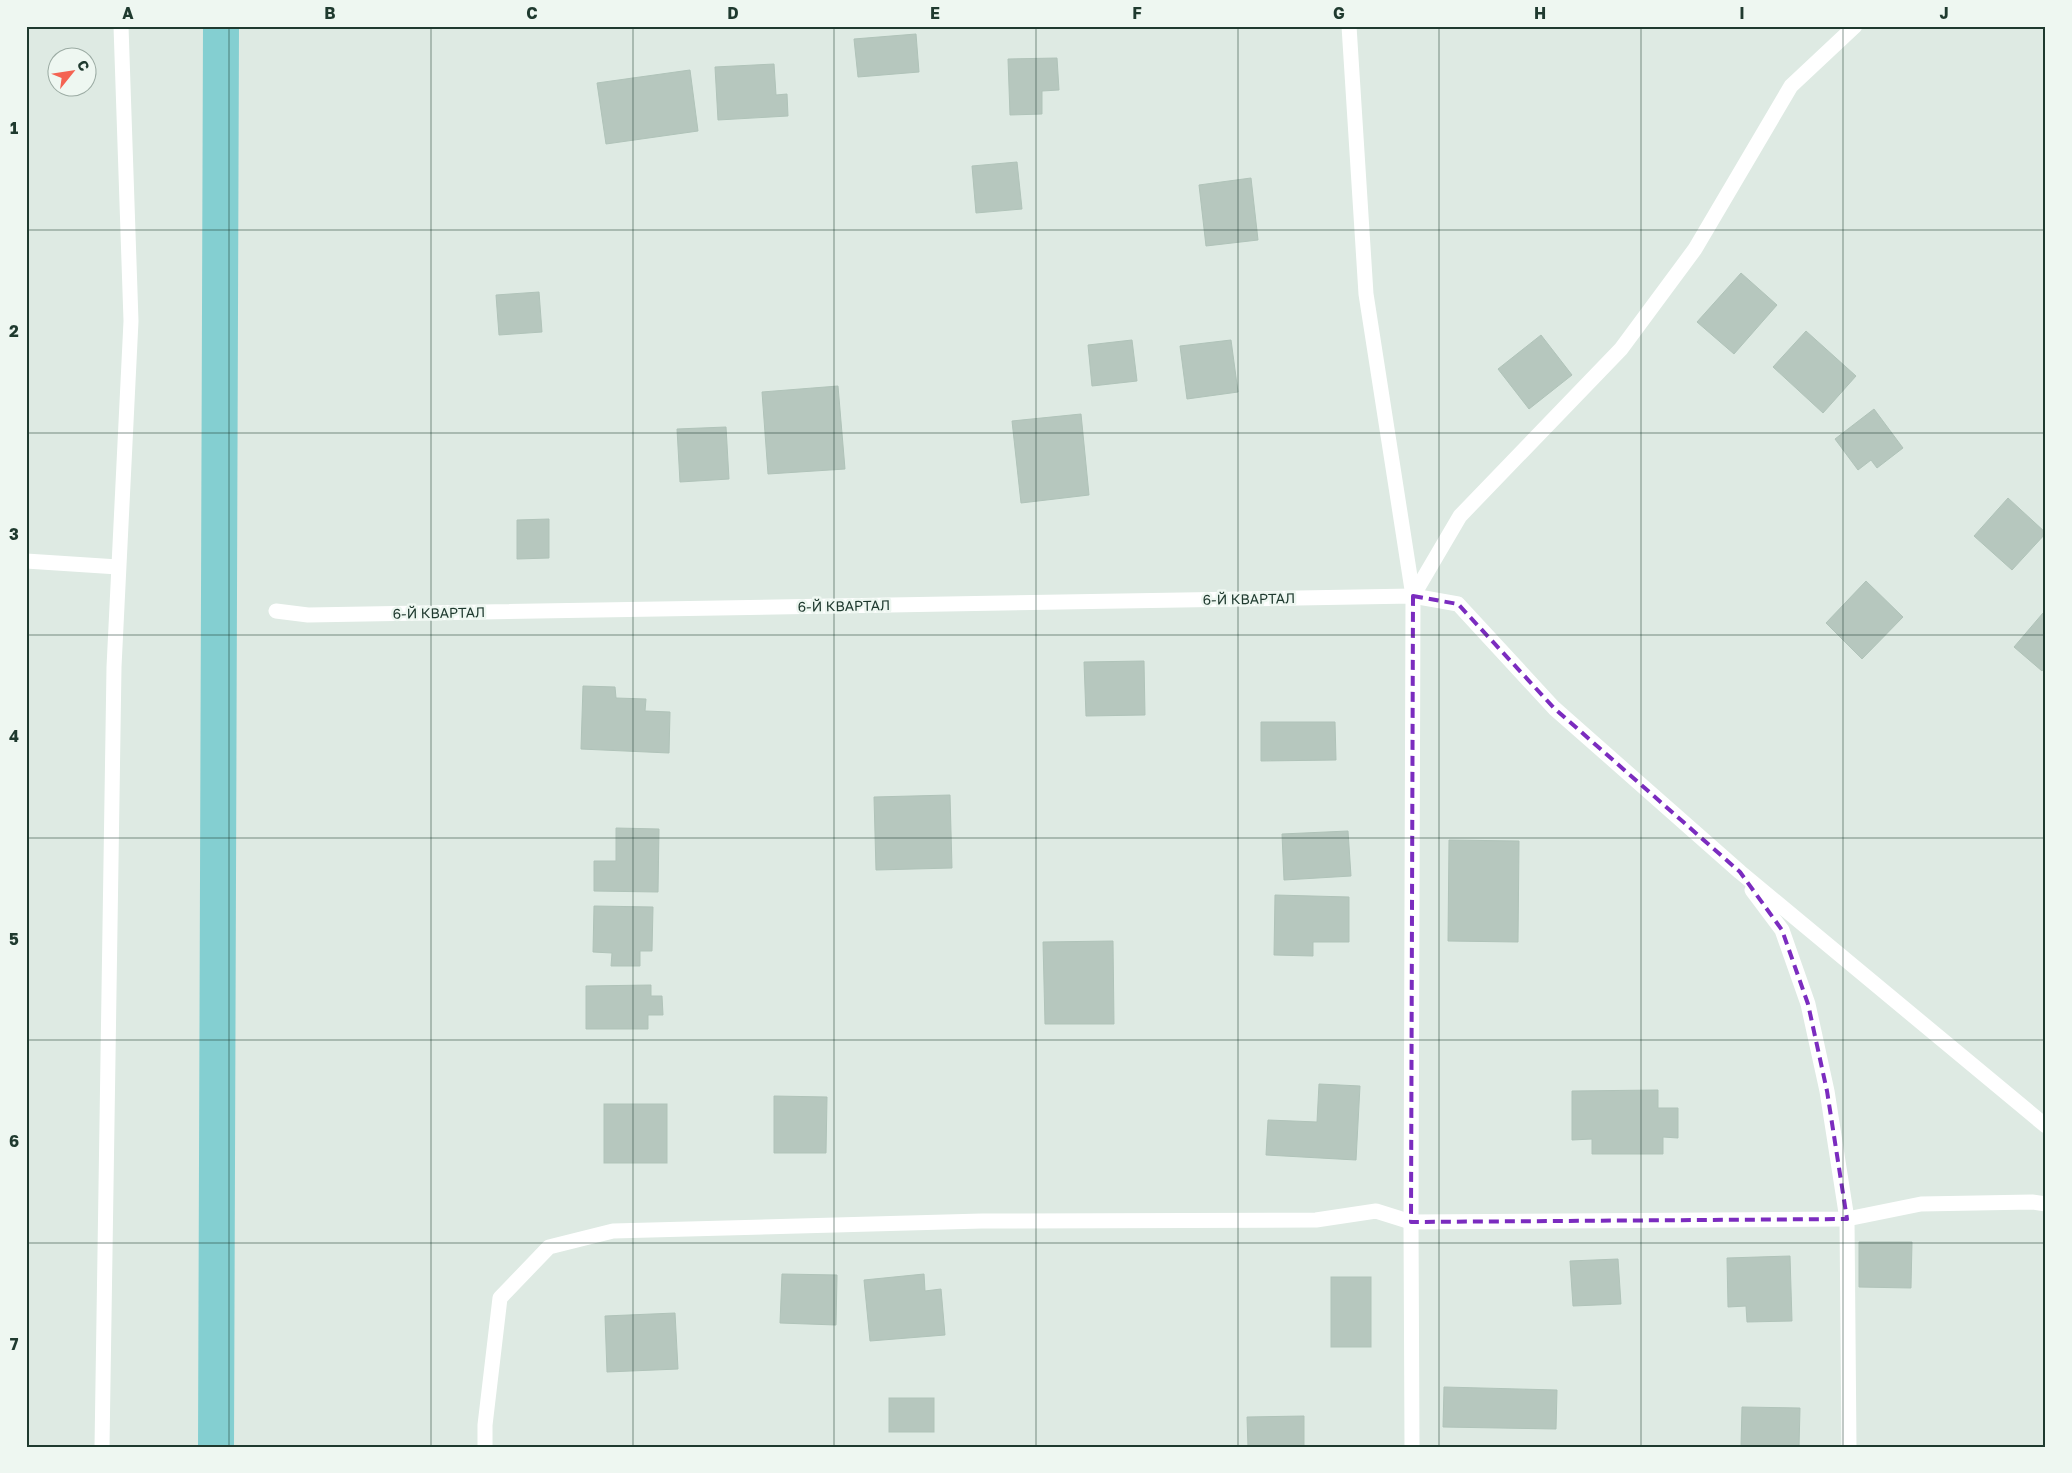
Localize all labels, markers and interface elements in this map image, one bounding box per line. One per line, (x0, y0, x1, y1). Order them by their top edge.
text: A (122, 3, 134, 23)
text: B (324, 3, 336, 23)
text: C (526, 3, 538, 23)
text: D (727, 3, 739, 23)
text: E (930, 3, 940, 23)
text: F (1132, 3, 1142, 23)
text: G (1333, 3, 1345, 23)
text: H (1534, 3, 1546, 23)
text: I (1739, 3, 1745, 23)
text: J (1939, 3, 1949, 23)
north arrow (48, 48, 98, 98)
text: С (74, 57, 94, 74)
text: 1 (10, 118, 18, 138)
text: 2 (9, 321, 19, 341)
text: 3 (9, 524, 19, 544)
street label: 6-Й КВАРТАЛ (1203, 589, 1295, 608)
street label: 6-Й КВАРТАЛ (798, 596, 890, 615)
street label: 6-Й КВАРТАЛ (393, 603, 485, 622)
text: 4 (9, 726, 19, 746)
text: 5 (9, 929, 19, 949)
text: 6 (9, 1131, 19, 1151)
text: 7 (10, 1334, 19, 1354)

